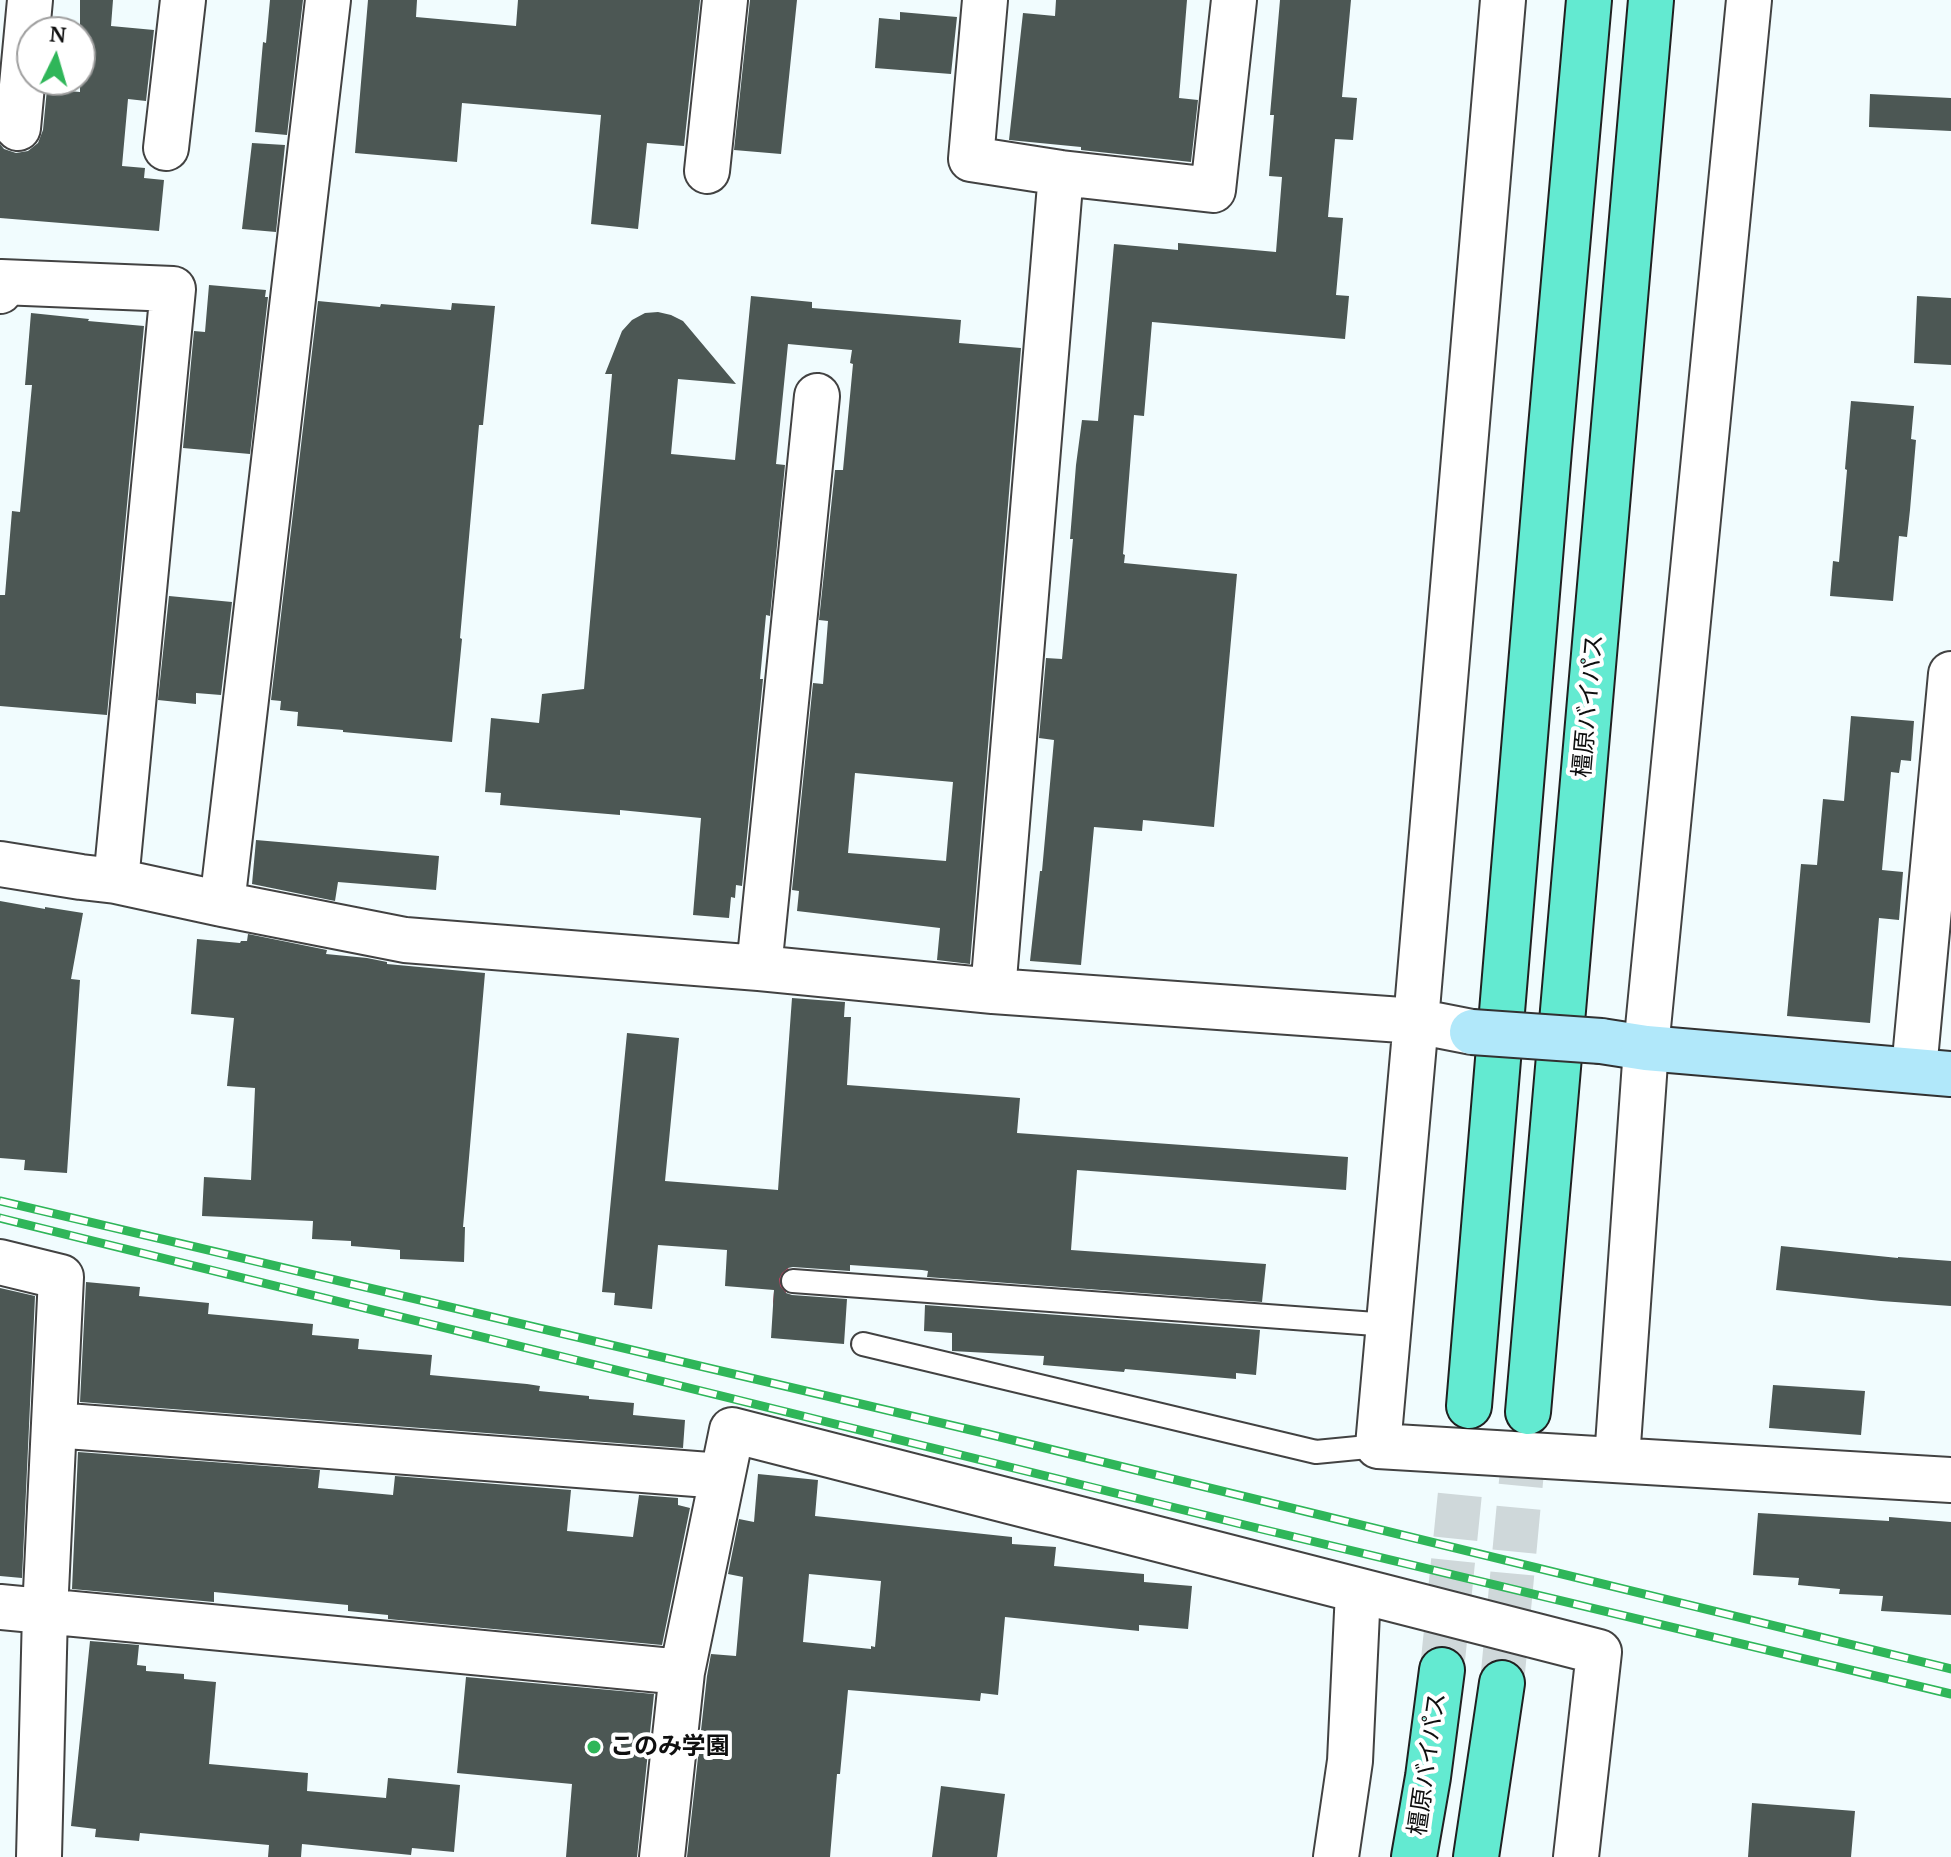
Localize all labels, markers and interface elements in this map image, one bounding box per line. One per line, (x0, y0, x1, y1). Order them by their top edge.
north arrow (16, 16, 96, 96)
text: N (48, 18, 68, 49)
street label: 橿原バイパス (1568, 633, 1610, 779)
street label: 橿原バイパス (1404, 1691, 1452, 1837)
place label: このみ学園 (610, 1733, 730, 1761)
marker: このみ学園 (585, 1738, 603, 1756)

